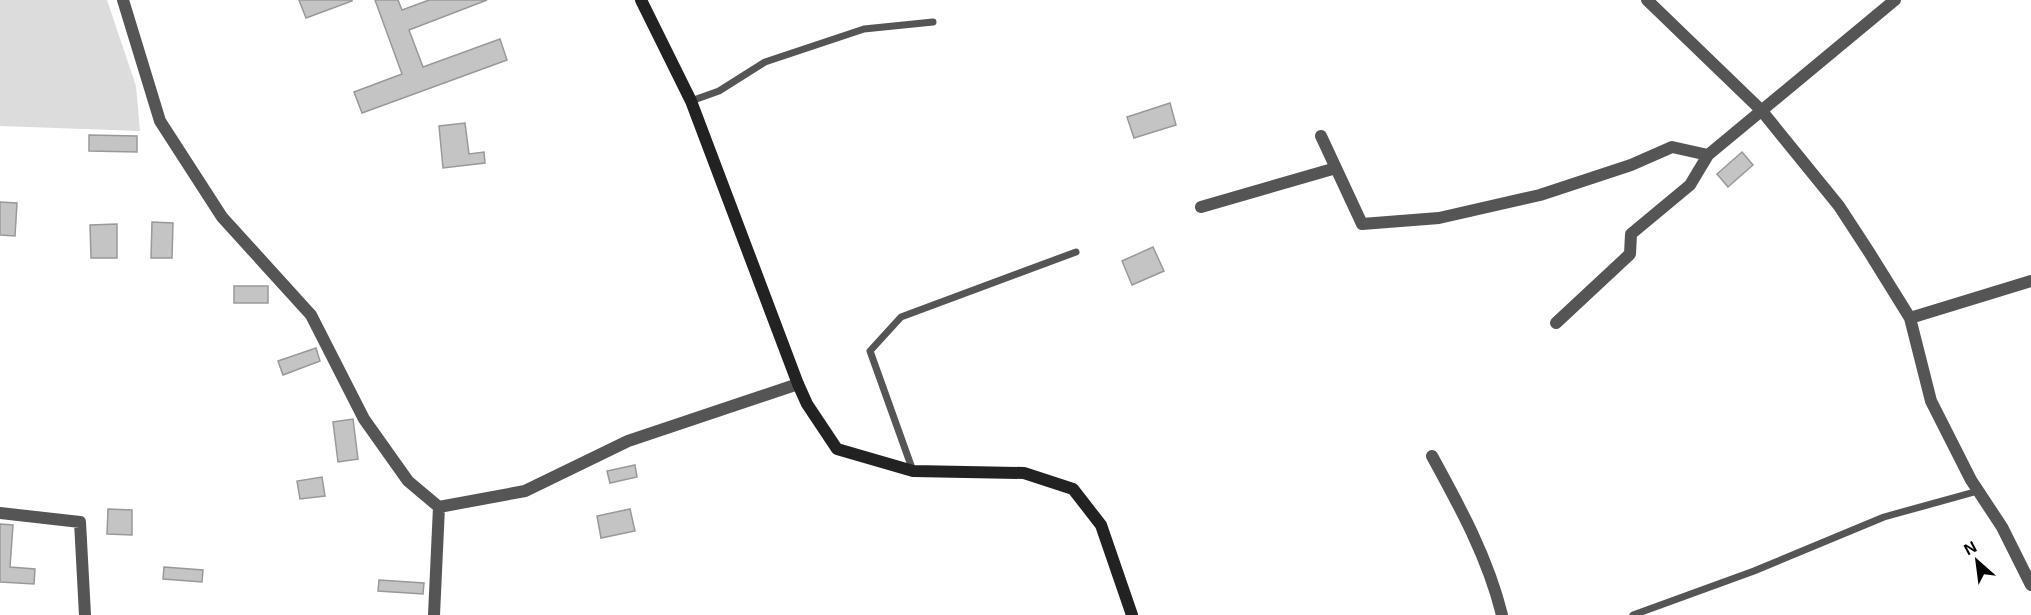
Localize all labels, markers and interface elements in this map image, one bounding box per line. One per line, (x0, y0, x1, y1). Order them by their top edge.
north arrow (1947, 531, 2007, 591)
text: N (1961, 538, 1979, 558)

